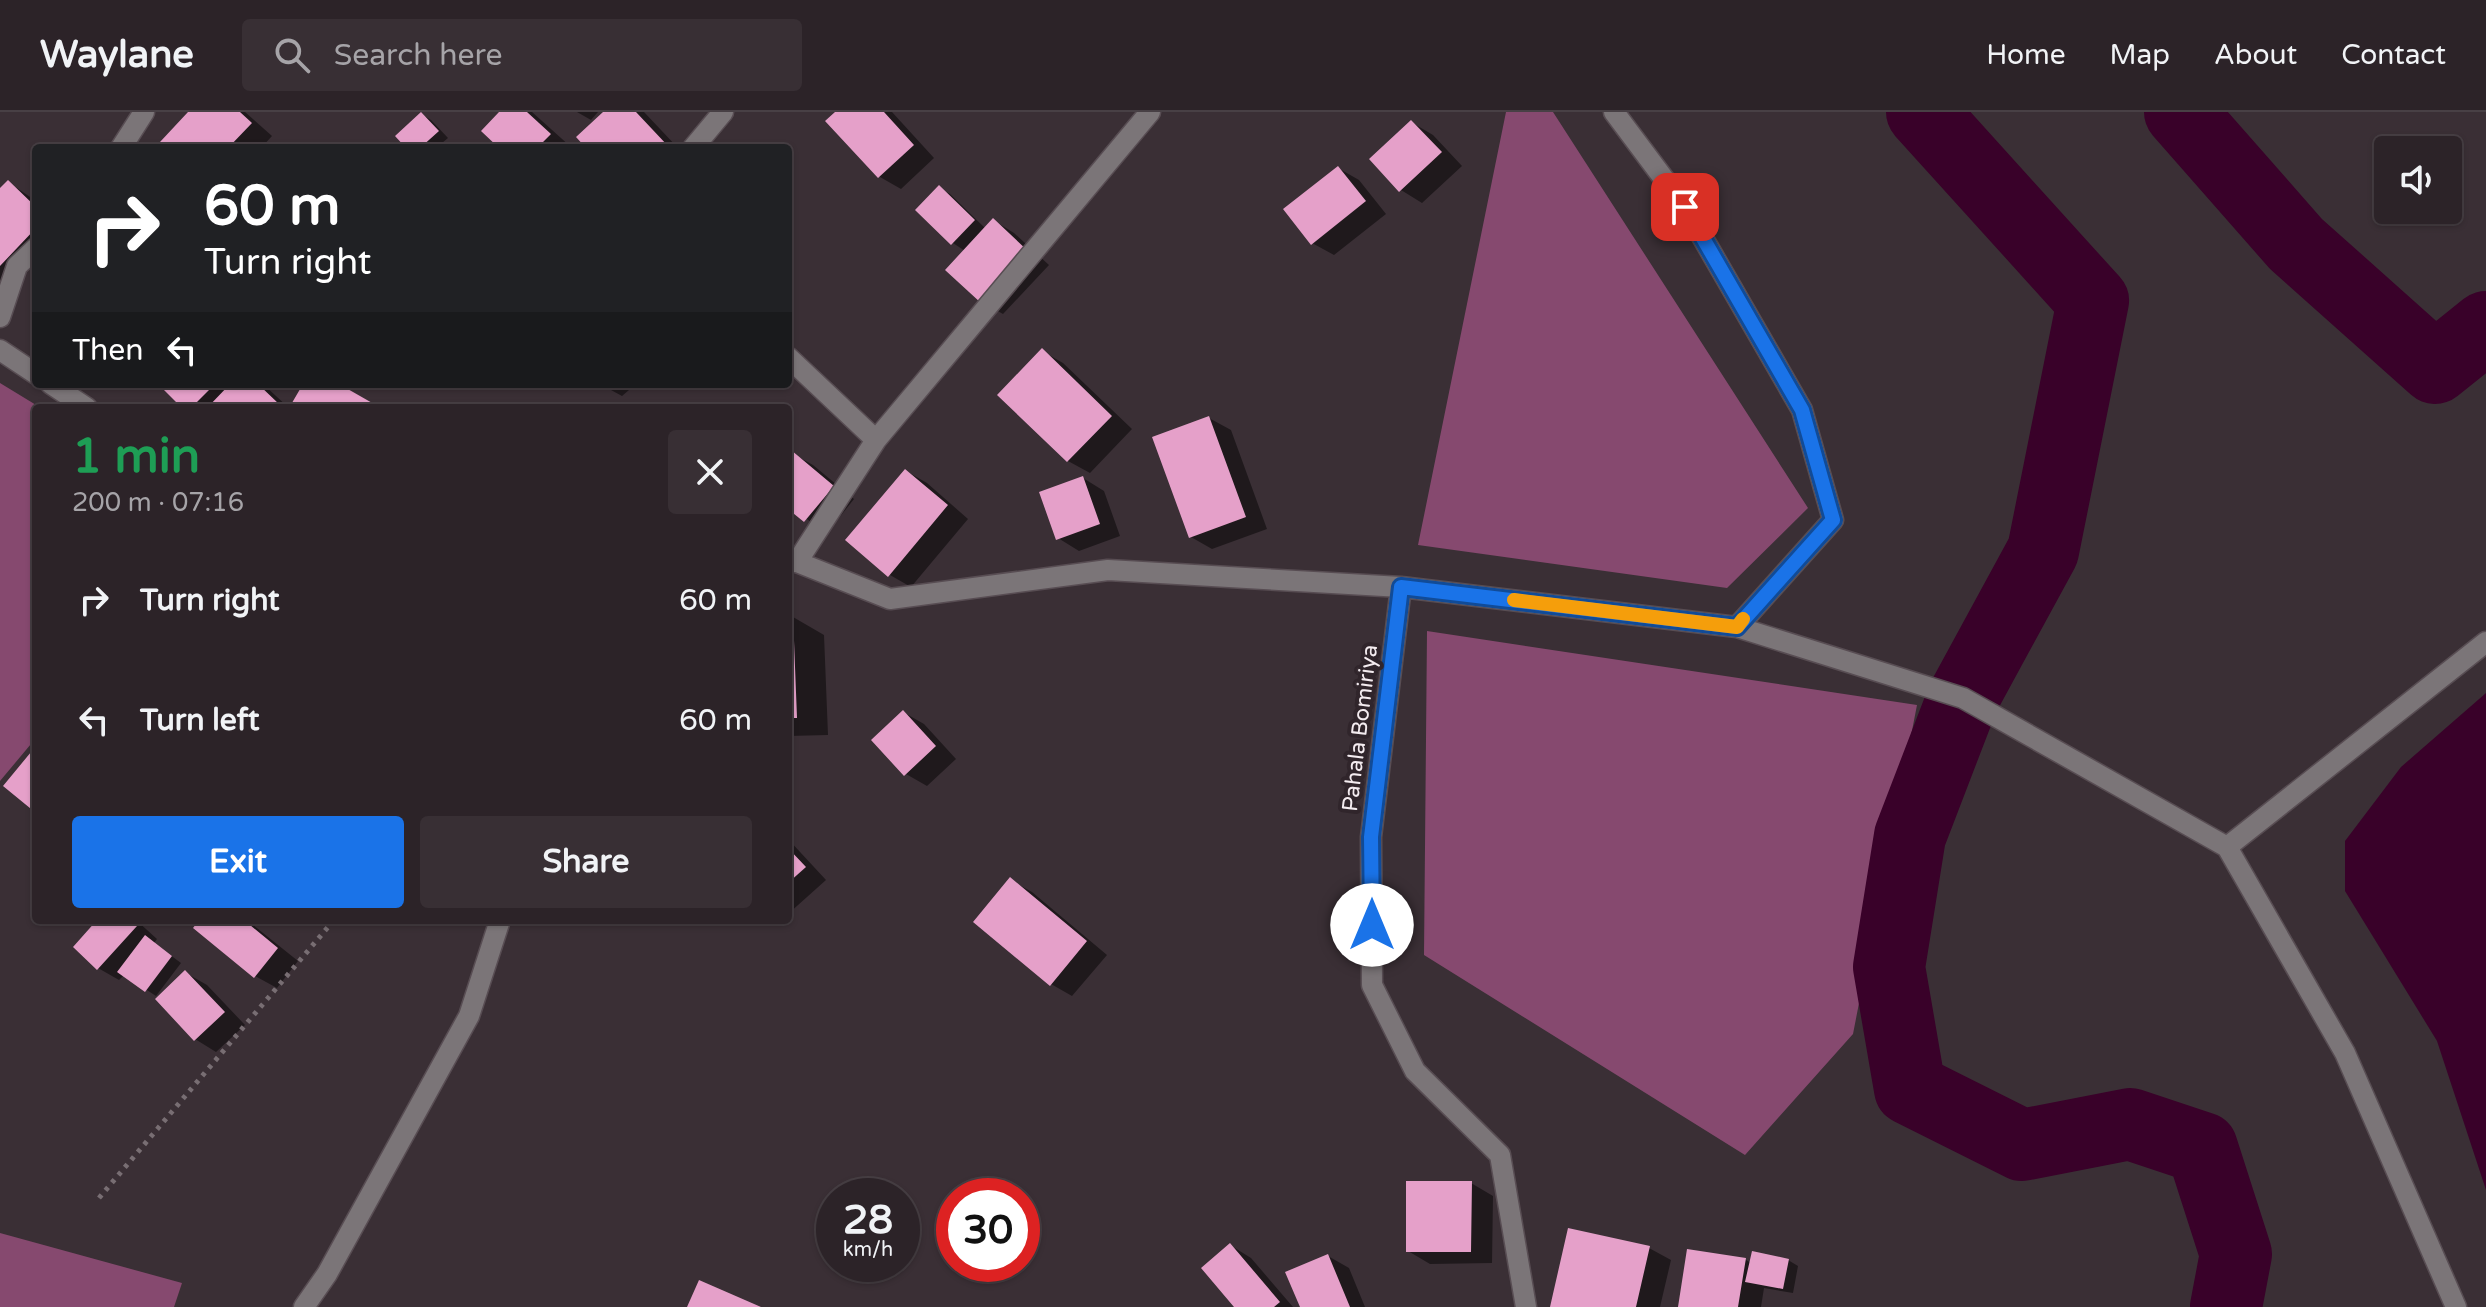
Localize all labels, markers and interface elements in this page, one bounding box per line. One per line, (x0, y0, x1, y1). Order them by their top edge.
search box (242, 19, 802, 91)
text: Waylane (40, 32, 194, 78)
icon: search (270, 33, 314, 77)
text: Search here (334, 37, 503, 74)
text: Home (1986, 38, 2066, 72)
text: Map (2110, 38, 2170, 72)
text: About (2214, 38, 2297, 72)
text: Contact (2341, 38, 2446, 72)
map controls (2374, 136, 2462, 224)
button: sound (2374, 136, 2462, 224)
text: 60 m (204, 173, 340, 240)
pin (1651, 173, 1719, 241)
icon: right (72, 176, 176, 280)
icon: arrive (1663, 185, 1707, 229)
text: Turn right (204, 241, 371, 284)
icon: left (160, 328, 204, 372)
text: Then (72, 332, 144, 369)
text: 1 min (72, 428, 200, 486)
button: close (668, 430, 752, 514)
text: 200 m · 07:16 (72, 487, 244, 518)
icon: right (72, 578, 116, 622)
text: Turn right (140, 582, 280, 619)
text: 60 m (679, 582, 752, 619)
street label: Pahala Bomiriya (1337, 643, 1383, 813)
icon: left (72, 698, 116, 742)
text: Turn left (140, 702, 259, 739)
text: 60 m (679, 702, 752, 739)
button: Exit (72, 816, 404, 908)
button: Share (420, 816, 752, 908)
position arrow (1330, 883, 1414, 967)
speed limit sign: 30 (936, 1178, 1040, 1282)
text: 28 (843, 1196, 893, 1244)
text: km/h (843, 1238, 893, 1262)

